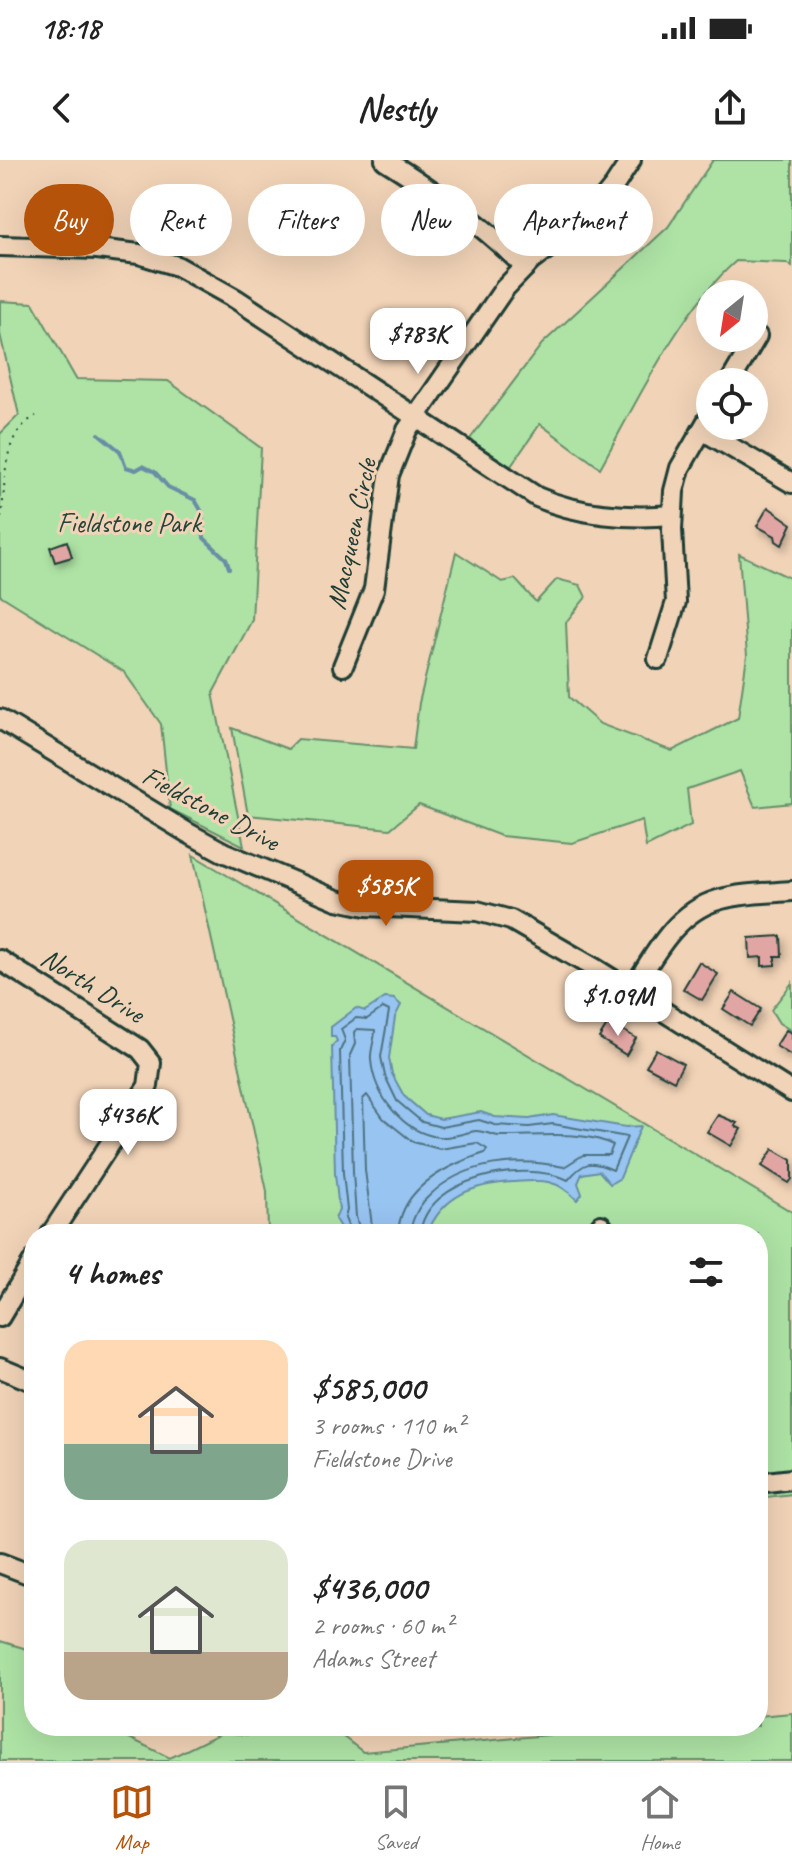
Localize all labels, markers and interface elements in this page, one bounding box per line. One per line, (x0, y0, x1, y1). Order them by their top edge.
text: 18:18 (40, 9, 100, 47)
text: Nestly (357, 85, 435, 131)
icon: back (40, 86, 84, 130)
icon: share (708, 86, 752, 130)
chip: Buy (24, 184, 114, 256)
chip: Rent (130, 184, 232, 256)
chip: Filters (248, 184, 365, 256)
chip: New (381, 184, 478, 256)
chip: Apartment (494, 184, 653, 256)
north arrow (696, 280, 768, 352)
map controls (696, 280, 768, 440)
pin: $783K (362, 308, 474, 376)
text: $783K (388, 317, 448, 350)
button: locate (696, 368, 768, 440)
street label: Macqueen Circle (318, 454, 384, 612)
park label: Fieldstone Park (57, 505, 203, 540)
street label: Fieldstone Drive (137, 757, 287, 860)
pin: $585K (330, 860, 442, 928)
text: $585K (356, 869, 416, 902)
street label: North Drive (35, 940, 153, 1031)
pin: $1.09M (553, 970, 683, 1038)
text: $1.09M (583, 979, 653, 1012)
pin: $436K (72, 1089, 184, 1157)
text: $436K (98, 1098, 158, 1131)
icon: filters (684, 1250, 728, 1294)
text: 4 homes (64, 1251, 160, 1294)
text: $585,000 (312, 1366, 425, 1409)
icon: home (128, 1372, 224, 1468)
text: 3 rooms · 110 m² (312, 1409, 464, 1442)
text: Fieldstone Drive (312, 1442, 451, 1475)
text: $436,000 (312, 1566, 427, 1609)
icon: home (128, 1572, 224, 1668)
text: 2 rooms · 60 m² (312, 1609, 453, 1642)
text: Adams Street (312, 1642, 434, 1675)
tab: Map (110, 1780, 154, 1856)
tab: Saved (374, 1780, 418, 1856)
tab: Home (638, 1780, 682, 1856)

